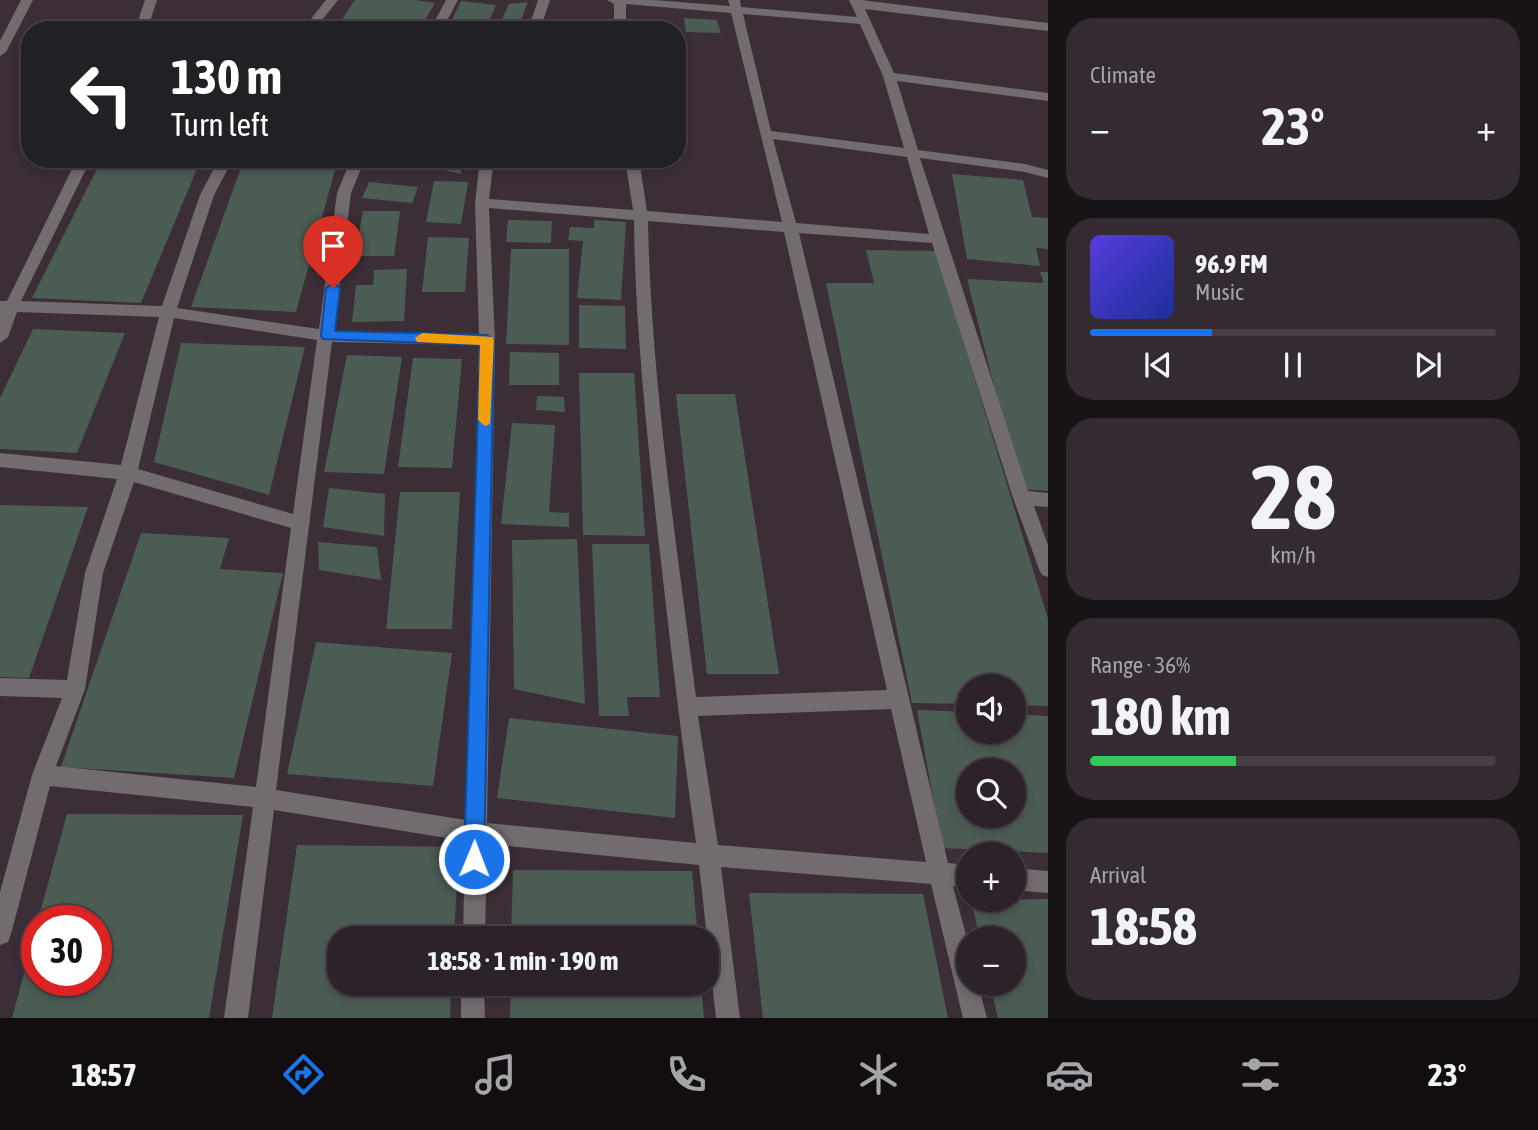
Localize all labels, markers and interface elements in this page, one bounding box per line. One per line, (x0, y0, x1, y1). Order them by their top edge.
text: 130 m (171, 48, 282, 104)
icon: left (56, 49, 147, 140)
text: Climate (1090, 62, 1156, 88)
text: 23° (1261, 96, 1325, 156)
text: Turn left (171, 106, 269, 143)
text: − (1090, 106, 1110, 149)
text: + (1476, 106, 1496, 149)
pin (303, 216, 363, 288)
icon: arrive (314, 227, 352, 265)
text: 96.9 FM (1195, 249, 1268, 279)
text: Music (1195, 279, 1243, 305)
icon: previous (1139, 346, 1177, 384)
icon: pause (1274, 346, 1312, 384)
icon: next (1409, 346, 1447, 384)
text: 28 (1250, 444, 1336, 548)
text: km/h (1270, 542, 1316, 568)
text: Range · 36% (1090, 652, 1190, 678)
map controls (956, 674, 1026, 996)
button: sound (956, 674, 1026, 744)
text: 180 km (1090, 686, 1231, 746)
button: search (956, 758, 1026, 828)
position arrow (437, 822, 511, 896)
button: + (956, 842, 1026, 912)
text: Arrival (1090, 862, 1146, 888)
text: 18:58 (1090, 896, 1197, 956)
speed limit sign: 30 (21, 905, 112, 996)
button: − (956, 926, 1026, 996)
text: 18:58 · 1 min · 190 m (428, 946, 618, 976)
icon: directions (279, 1050, 328, 1099)
icon: music (471, 1050, 520, 1099)
icon: phone (662, 1050, 711, 1099)
icon: climate (854, 1050, 903, 1099)
icon: car (1045, 1050, 1094, 1099)
icon: filters (1236, 1050, 1285, 1099)
text: 18:57 (71, 1056, 137, 1093)
text: 23° (1428, 1056, 1467, 1093)

